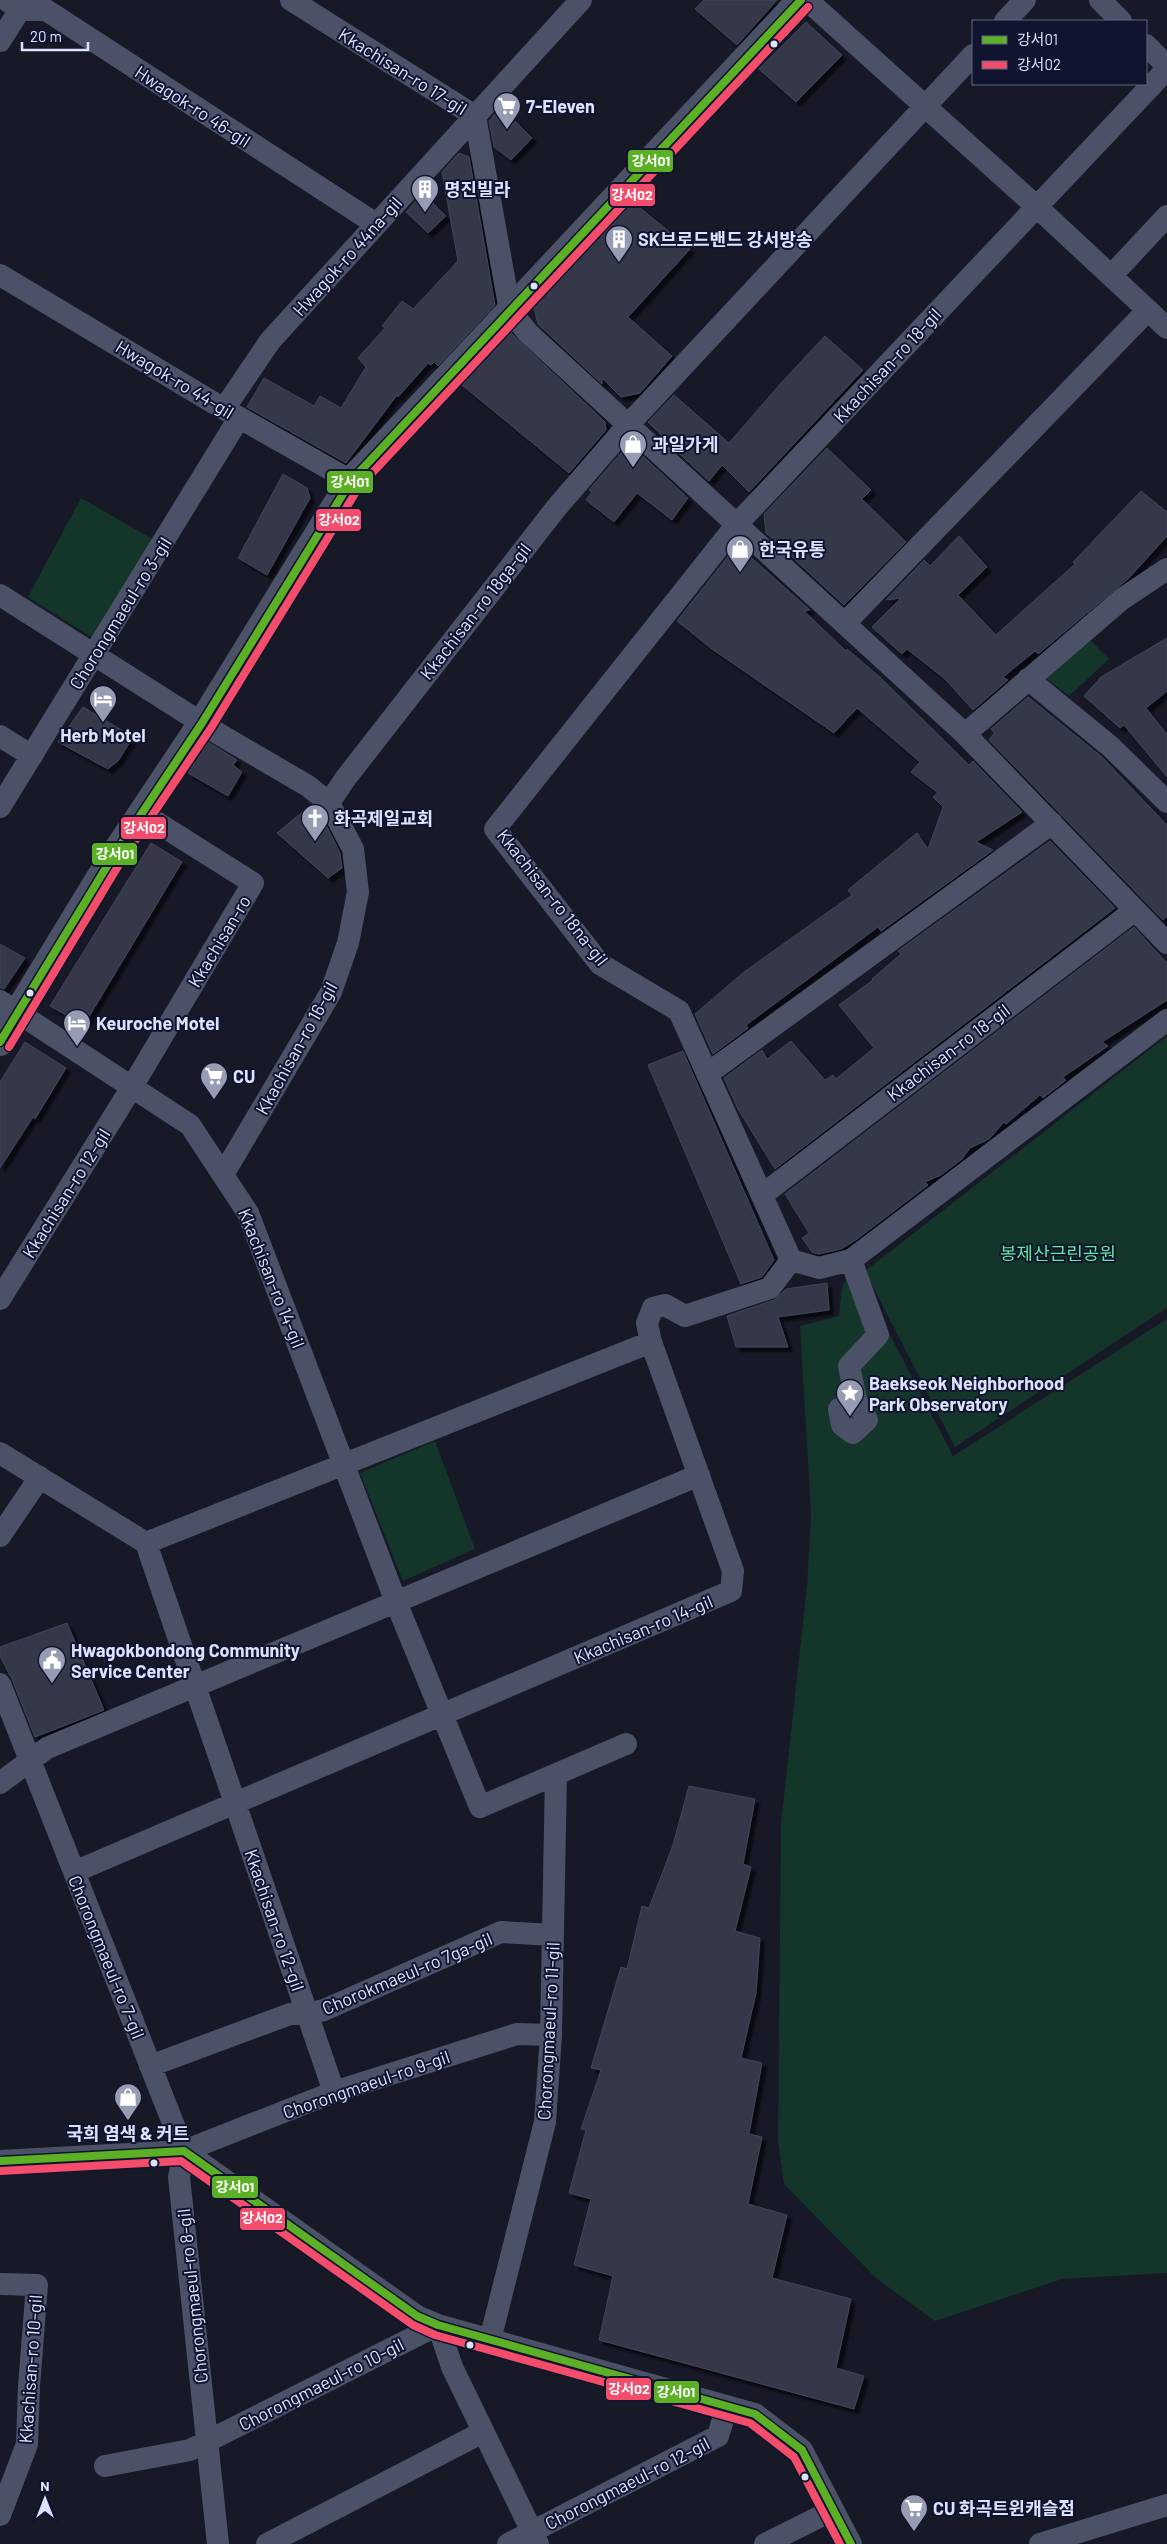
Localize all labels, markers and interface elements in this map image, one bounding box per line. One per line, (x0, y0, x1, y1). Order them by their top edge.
scale bar (22, 20, 89, 52)
legend (972, 20, 1147, 85)
street label: Kkachisan-ro 17-gil (335, 23, 471, 119)
text: 20 m (30, 27, 62, 45)
text: 강서01 (1017, 30, 1058, 48)
unlabelled marker (769, 39, 779, 49)
text: 강서02 (1017, 55, 1061, 73)
street label: Hwagok-ro 46-gil (131, 60, 255, 152)
supermarket icon: 7-Eleven (492, 91, 522, 130)
place label: 7-Eleven (526, 95, 595, 117)
line badge: 강서01 (627, 149, 674, 173)
text: 강서01 (632, 152, 670, 169)
building icon: 명진빌라 (410, 174, 440, 213)
place label: 명진빌라 (444, 178, 511, 200)
line badge: 강서02 (609, 183, 656, 207)
text: 강서02 (611, 186, 653, 203)
street label: Hwagok-ro 44na-gil (288, 192, 406, 320)
building icon: SK브로드밴드 강서방송 (604, 224, 634, 263)
place label: SK브로드밴드 강서방송 (638, 228, 813, 250)
unlabelled marker (529, 281, 539, 291)
street label: Kkachisan-ro 18-gil (828, 303, 946, 427)
street label: Hwagok-ro 44-gil (112, 335, 238, 423)
shop icon: 과일가게 (618, 429, 648, 468)
place label: 과일가게 (652, 433, 718, 455)
line badge: 강서01 (326, 470, 374, 494)
text: 강서01 (331, 473, 369, 490)
line badge: 강서02 (315, 508, 362, 532)
text: 강서02 (318, 511, 360, 528)
street label: Chorongmaeul-ro 3-gil (64, 533, 176, 693)
shop icon: 한국유통 (725, 534, 755, 573)
street label: Kkachisan-ro 18ga-gil (415, 538, 535, 684)
place label: 한국유통 (759, 538, 825, 560)
hotel icon: Herb Motel (88, 684, 118, 723)
place label: Herb Motel (60, 724, 146, 746)
church icon: 화곡제일교회 (300, 803, 330, 842)
place label: 화곡제일교회 (334, 807, 433, 829)
line badge: 강서02 (120, 816, 167, 840)
text: 강서02 (123, 819, 165, 836)
street label: Kkachisan-ro 18na-gil (493, 824, 613, 970)
line badge: 강서01 (91, 842, 138, 866)
text: 강서01 (96, 845, 134, 862)
street label: Kkachisan-ro (183, 891, 255, 991)
street label: Kkachisan-ro 16-gil (250, 978, 342, 1118)
unlabelled marker (25, 988, 35, 998)
street label: Kkachisan-ro 18-gil (882, 999, 1014, 1105)
hotel icon: Keuroche Motel (62, 1008, 92, 1047)
place label: Keuroche Motel (96, 1012, 219, 1034)
supermarket icon: CU (199, 1061, 229, 1100)
place label: CU (233, 1065, 255, 1087)
street label: Kkachisan-ro 12-gil (17, 1124, 115, 1262)
street label: Kkachisan-ro 14-gil (234, 1205, 310, 1351)
park label: 봉제산근린공원 (1000, 1242, 1116, 1264)
place label: Baekseok Neighborhood Park Observatory (869, 1372, 1064, 1415)
place icon: Baekseok Neighborhood Park Observatory (835, 1378, 865, 1417)
street label: Kkachisan-ro 14-gil (570, 1590, 716, 1668)
place label: Hwagokbondong Community Service Center (71, 1639, 300, 1682)
public building icon: Hwagokbondong Community Service Center (37, 1645, 67, 1684)
street label: Kkachisan-ro 12-gil (240, 1846, 310, 1994)
street label: Chorongmaeul-ro 7-gil (64, 1872, 150, 2042)
street label: Chorokmaeul-ro 7ga-gil (319, 1927, 495, 2019)
street label: Chorongmaeul-ro 11-gil (532, 1941, 564, 2121)
street label: Chorongmaeul-ro 9-gil (280, 2045, 452, 2123)
shop icon: 국희 염색 & 커트 (113, 2082, 143, 2121)
place label: 국희 염색 & 커트 (67, 2122, 189, 2144)
unlabelled marker (149, 2158, 159, 2168)
line badge: 강서01 (211, 2175, 259, 2199)
text: 강서01 (216, 2178, 254, 2195)
line badge: 강서02 (239, 2207, 286, 2231)
street label: Chorongmaeul-ro 8-gil (172, 2208, 212, 2384)
text: 강서02 (241, 2209, 283, 2226)
street label: Kkachisan-ro 10-gil (14, 2294, 46, 2444)
street label: Chorongmaeul-ro 10-gil (235, 2333, 407, 2435)
unlabelled marker (465, 2340, 475, 2350)
line badge: 강서02 (605, 2377, 652, 2401)
text: 강서02 (608, 2380, 650, 2397)
line badge: 강서01 (653, 2380, 700, 2404)
text: 강서01 (657, 2383, 695, 2400)
street label: Chorongmaeul-ro 12-gil (541, 2432, 713, 2534)
unlabelled marker (800, 2472, 810, 2482)
north arrow (20, 2474, 70, 2524)
text: N (40, 2477, 50, 2494)
supermarket icon: CU 화곡트윈캐슬점 (899, 2493, 929, 2532)
place label: CU 화곡트윈캐슬점 (933, 2497, 1075, 2519)

